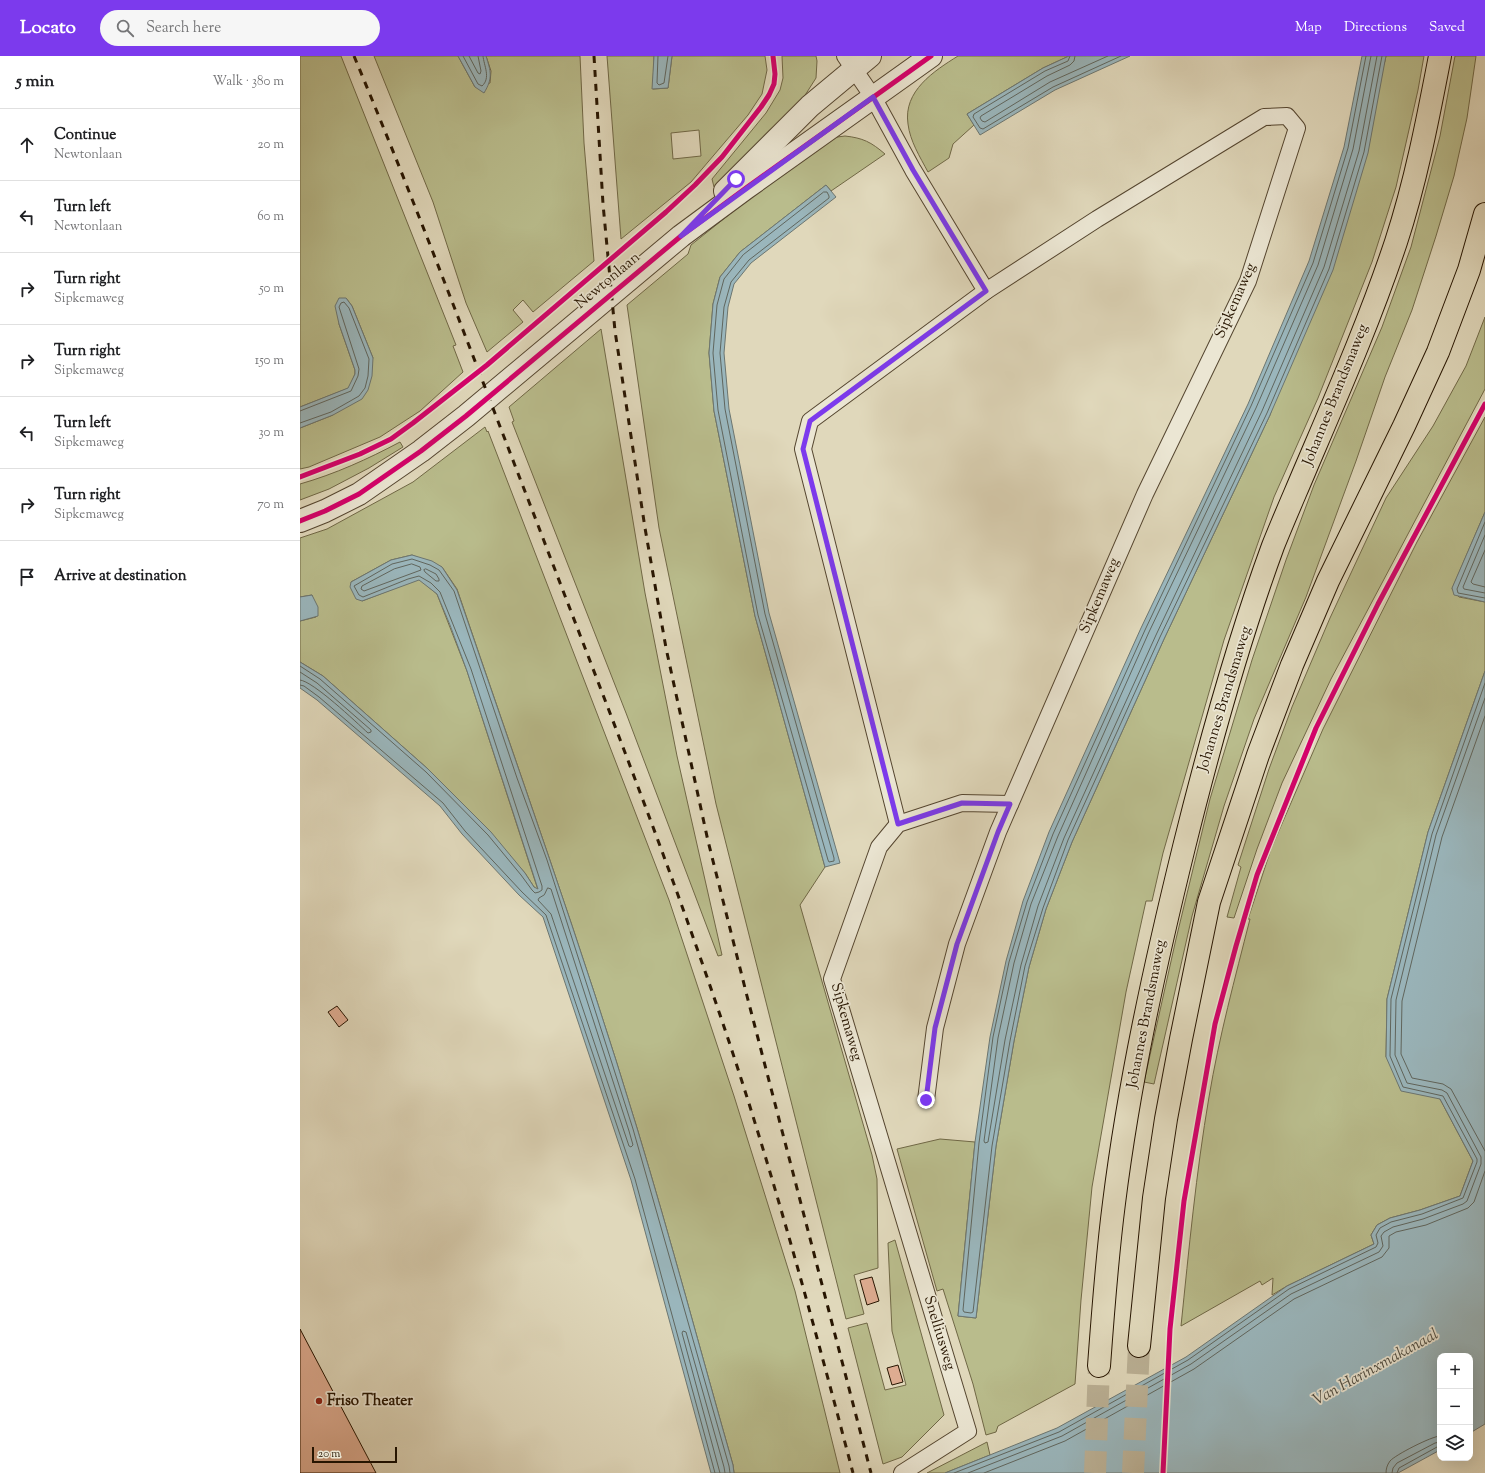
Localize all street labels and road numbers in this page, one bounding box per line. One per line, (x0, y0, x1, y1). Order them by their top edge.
street label: Newtonlaan (571, 248, 645, 314)
street label: Sipkemaweg (1210, 260, 1262, 342)
street label: Johannes Brandsmaweg (1298, 321, 1374, 470)
street label: Sipkemaweg (1075, 555, 1125, 637)
street label: Johannes Brandsmaweg (1193, 624, 1257, 775)
street label: Johannes Brandsmaweg (1122, 938, 1172, 1091)
street label: Sipkemaweg (825, 980, 867, 1064)
street label: Snelliusweg (918, 1293, 960, 1373)

